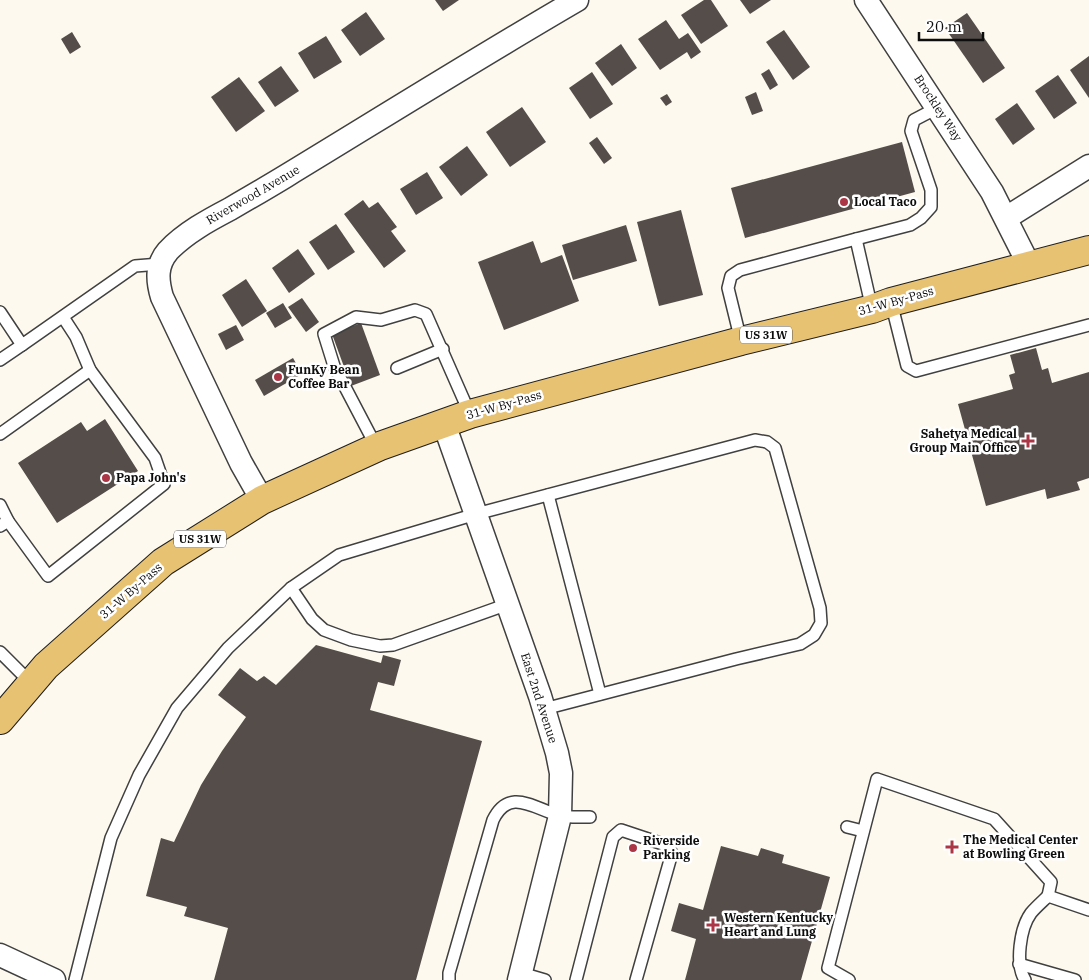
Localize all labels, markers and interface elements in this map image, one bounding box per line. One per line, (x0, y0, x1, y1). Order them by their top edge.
scale bar (919, 10, 983, 42)
text: 20 m (926, 17, 962, 36)
street label: Brockley Way (911, 72, 966, 144)
street label: Riverwood Avenue (203, 162, 302, 227)
place label: Local Taco (854, 194, 917, 209)
marker: Local Taco (838, 196, 850, 208)
street label: 31-W By-Pass (856, 283, 935, 318)
road number: US 31W (740, 326, 792, 344)
place label: FunKy Bean Coffee Bar (288, 362, 360, 391)
marker: FunKy Bean Coffee Bar (272, 371, 284, 383)
street label: 31-W By-Pass (464, 387, 543, 422)
place label: Sahetya Medical Group Main Office (909, 426, 1017, 455)
marker: Sahetya Medical Group Main Office (1021, 434, 1035, 448)
place label: Papa John's (116, 470, 186, 485)
marker: Papa John's (100, 472, 112, 484)
road number: US 31W (174, 530, 226, 548)
street label: 31-W By-Pass (96, 559, 165, 622)
street label: East 2nd Avenue (518, 651, 561, 745)
place label: The Medical Center at Bowling Green (963, 832, 1078, 861)
place label: Riverside Parking (643, 833, 700, 862)
marker: The Medical Center at Bowling Green (945, 840, 959, 854)
marker: Riverside Parking (627, 842, 639, 854)
place label: Western Kentucky Heart and Lung (724, 910, 833, 939)
marker: Western Kentucky Heart and Lung (706, 918, 720, 932)

